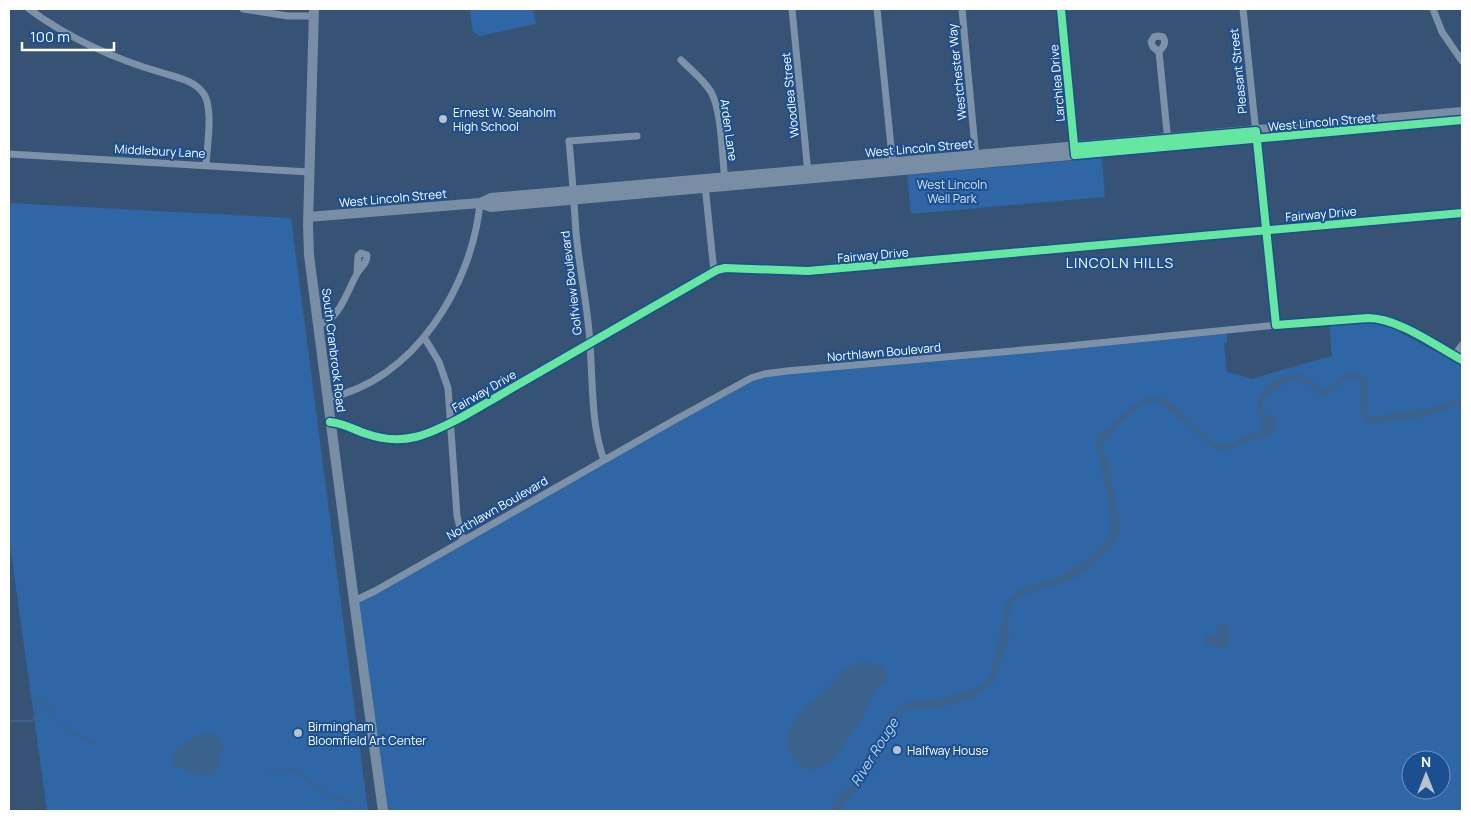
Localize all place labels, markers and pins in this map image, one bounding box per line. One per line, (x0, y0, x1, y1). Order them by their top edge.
place label: Ernest W. Seaholm High School (453, 104, 556, 135)
marker: Ernest W. Seaholm High School (437, 113, 449, 125)
place label: Birmingham Bloomfield Art Center (308, 718, 427, 749)
marker: Birmingham Bloomfield Art Center (292, 727, 304, 739)
place label: Halfway House (907, 742, 989, 759)
marker: Halfway House (891, 744, 903, 756)

